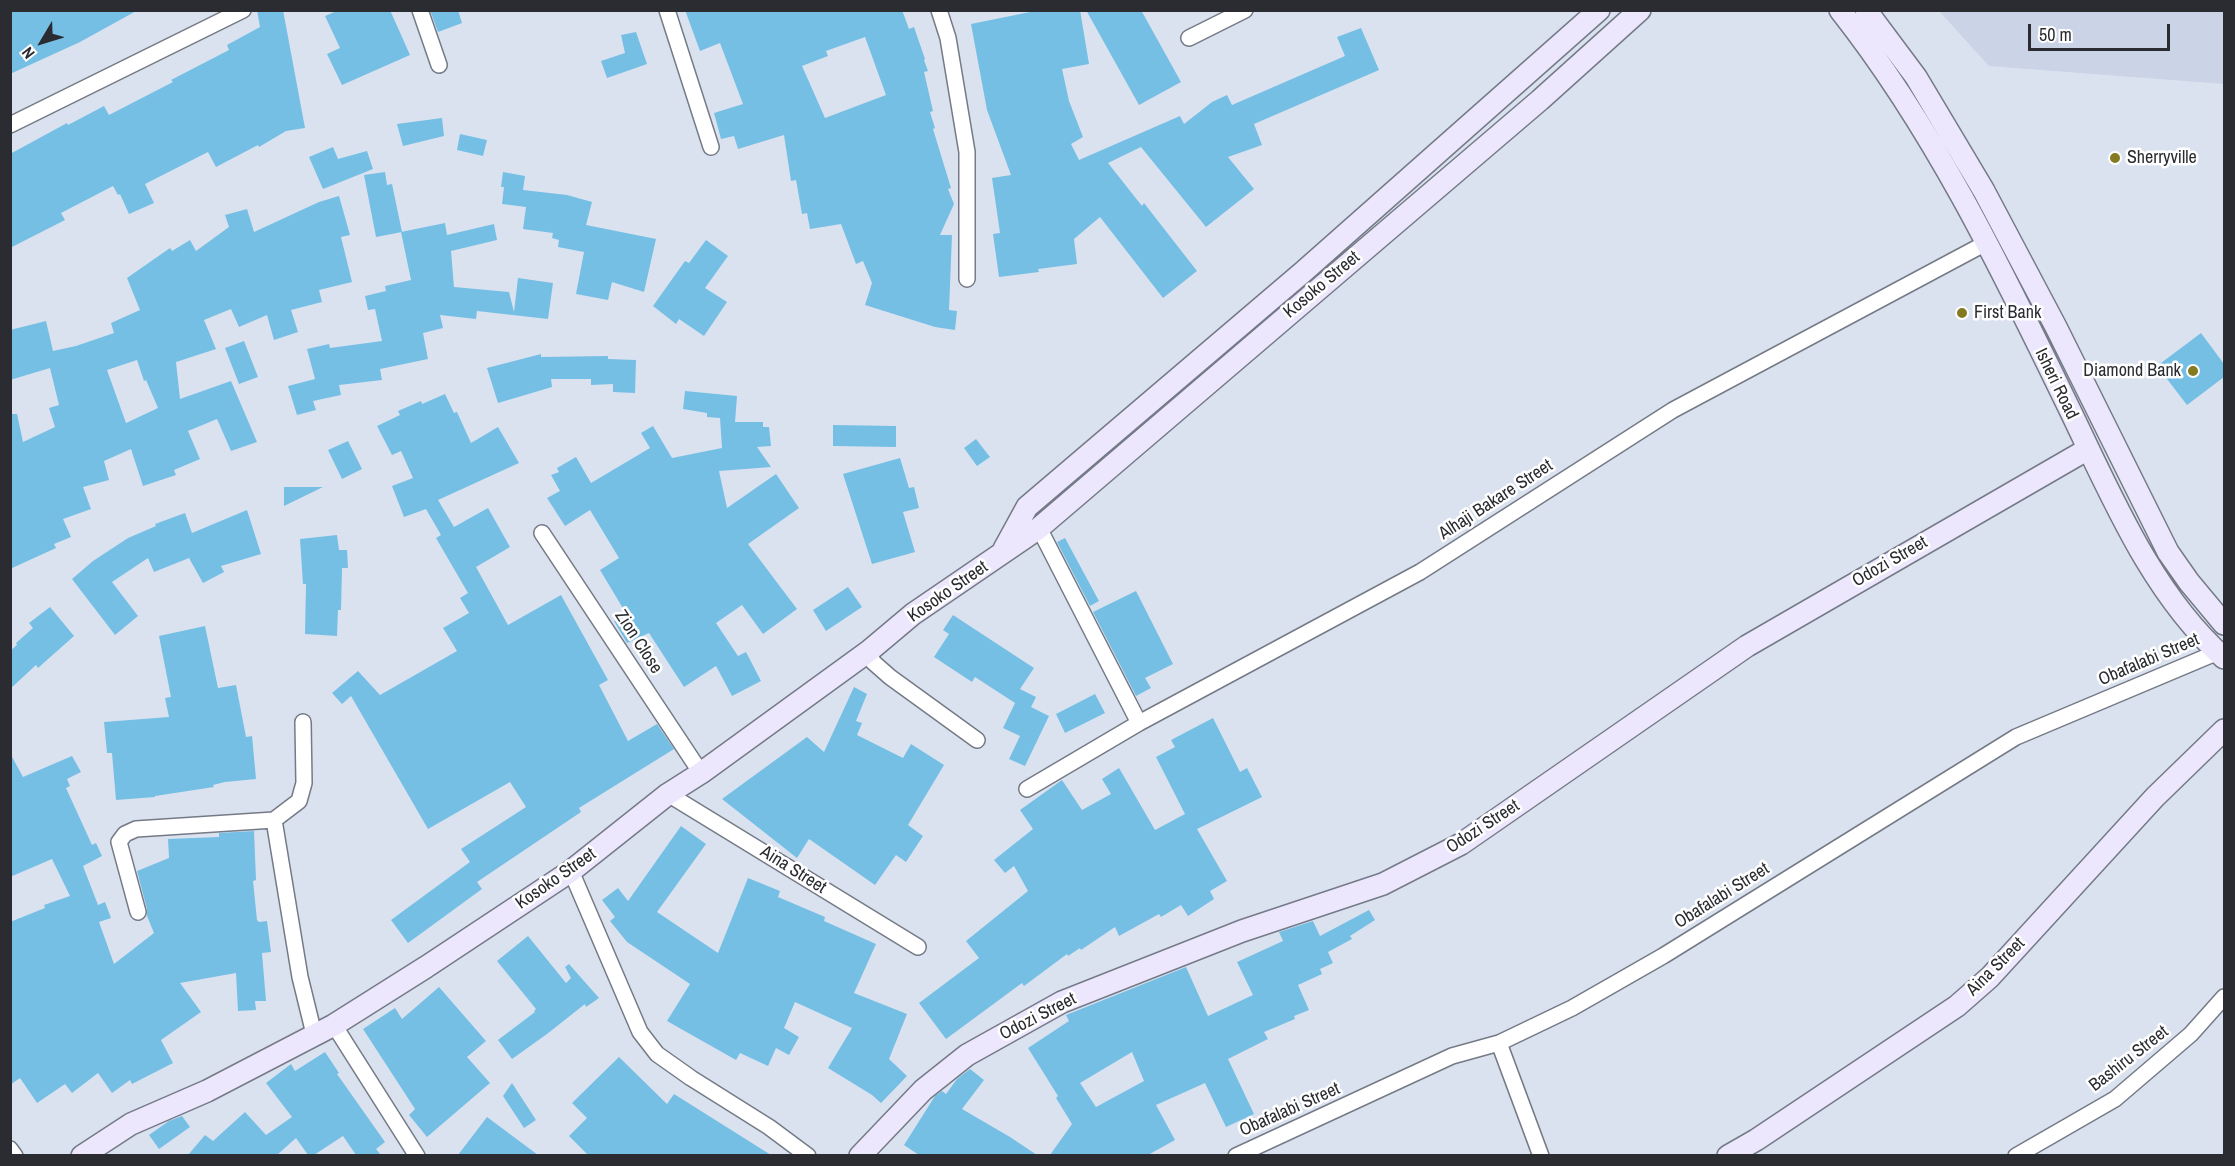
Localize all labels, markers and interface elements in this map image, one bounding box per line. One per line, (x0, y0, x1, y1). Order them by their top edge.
north arrow (12, 12, 72, 72)
scale bar (2031, 12, 2174, 50)
text: 50 m (2039, 22, 2072, 47)
text: N (16, 43, 39, 64)
place label: Sherryville (2127, 147, 2197, 169)
marker: Sherryville (2108, 151, 2122, 165)
street label: Kosoko Street (1280, 247, 1364, 323)
place label: First Bank (1974, 302, 2041, 324)
marker: First Bank (1955, 306, 1969, 320)
street label: Isheri Road (2030, 345, 2082, 423)
place label: Diamond Bank (2083, 360, 2181, 382)
marker: Diamond Bank (2186, 364, 2200, 378)
street label: Alhaji Bakare Street (1435, 455, 1557, 545)
street label: Odozi Street (1849, 532, 1931, 592)
street label: Kosoko Street (904, 557, 992, 627)
street label: Zion Close (610, 606, 666, 678)
street label: Obafalabi Street (2095, 629, 2203, 691)
street label: Odozi Street (1442, 795, 1524, 859)
street label: Aina Street (756, 841, 830, 899)
street label: Kosoko Street (512, 844, 600, 914)
street label: Obafalabi Street (1671, 858, 1773, 934)
street label: Aina Street (1962, 933, 2030, 1001)
street label: Odozi Street (996, 989, 1080, 1045)
street label: Bashiru Street (2085, 1021, 2173, 1097)
street label: Obafalabi Street (1237, 1078, 1343, 1142)

